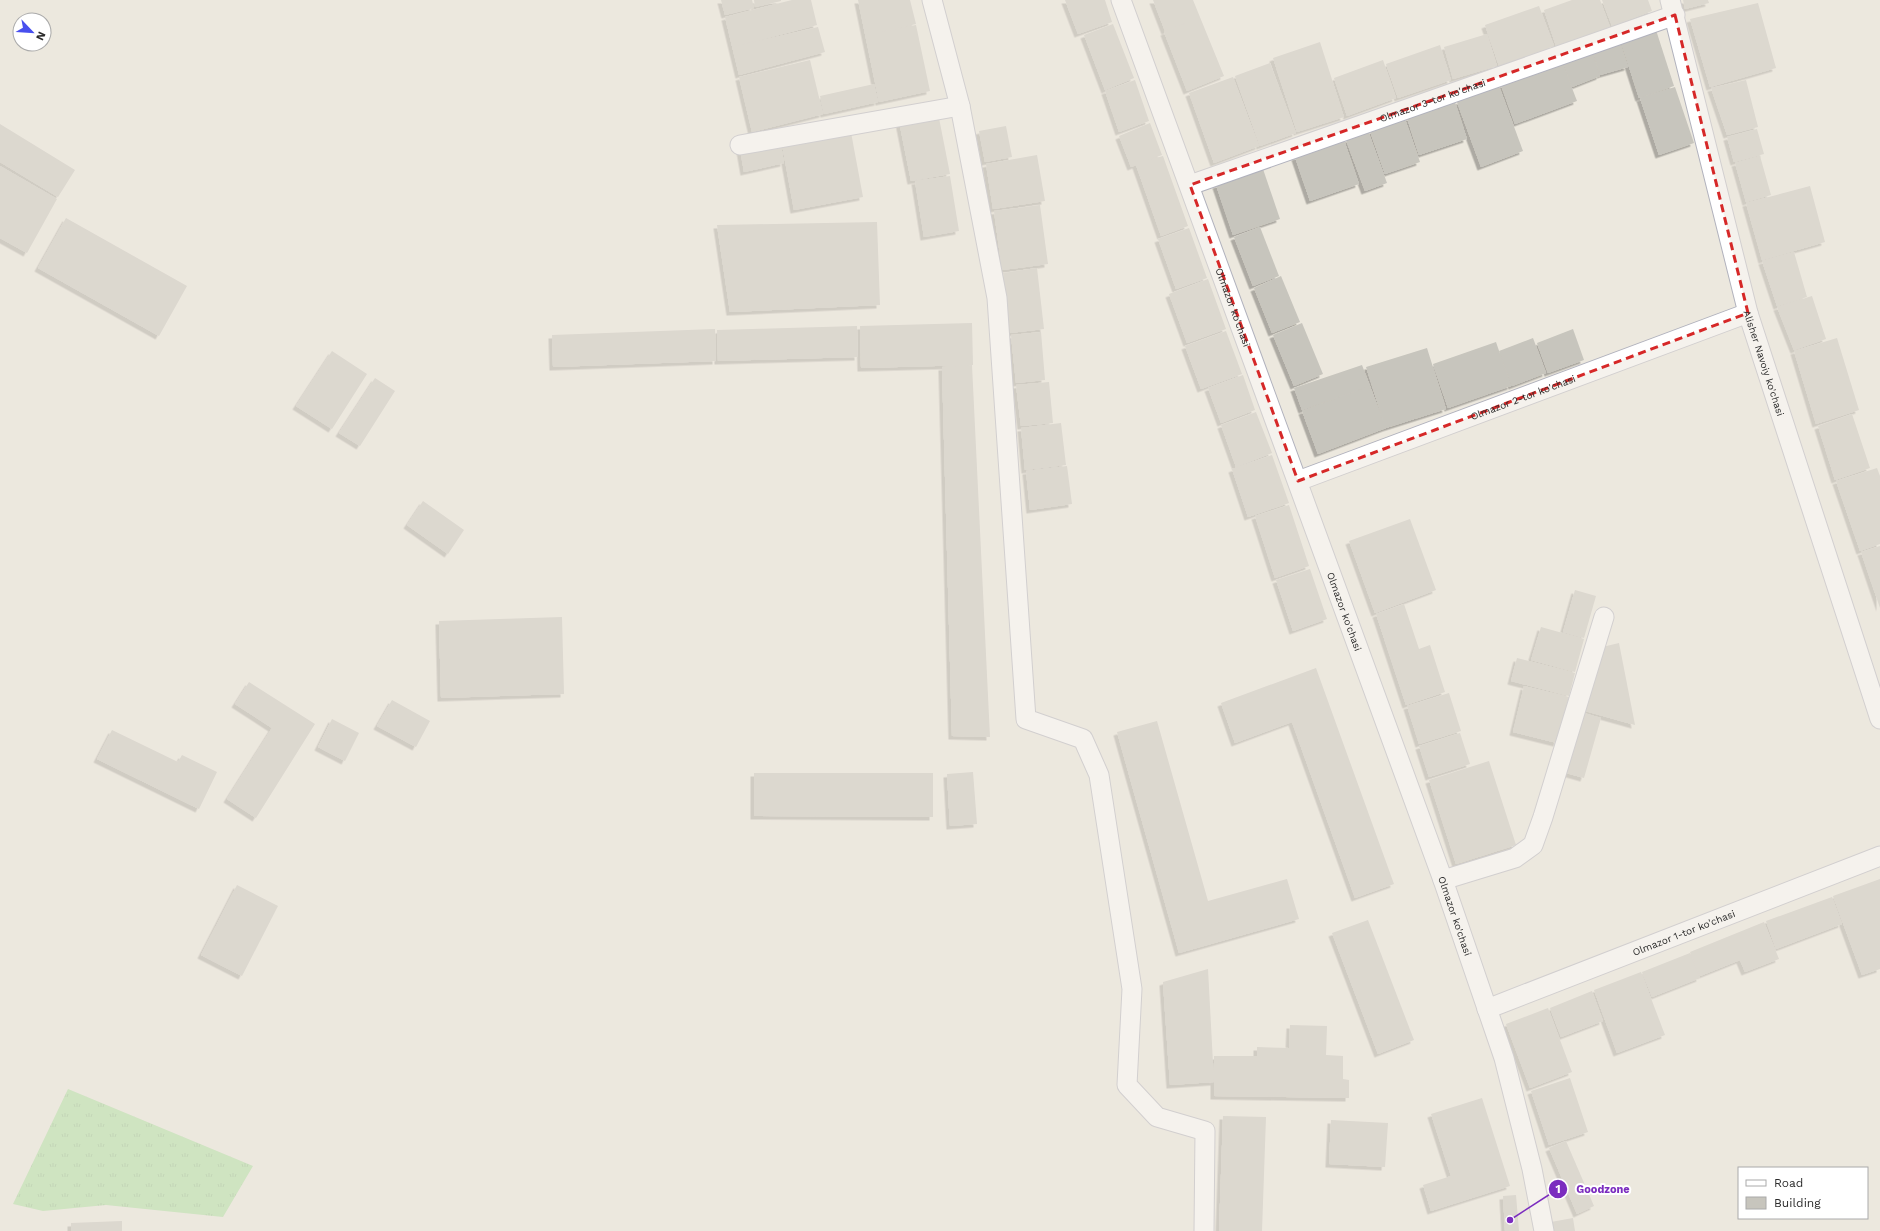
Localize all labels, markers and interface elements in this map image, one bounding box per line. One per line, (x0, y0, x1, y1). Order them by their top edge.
north arrow (12, 12, 52, 52)
text: N (33, 30, 48, 42)
street label: Olmazor 3-tor ko'chasi (1378, 76, 1487, 124)
street label: Olmazor ko'chasi (1214, 266, 1253, 348)
street label: Alisher Navoiy ko'chasi (1742, 308, 1787, 417)
street label: Olmazor 2-tor ko'chasi (1469, 372, 1577, 422)
street label: Olmazor ko'chasi (1325, 570, 1364, 652)
street label: Olmazor ko'chasi (1437, 875, 1474, 957)
street label: Olmazor 1-tor ko'chasi (1631, 908, 1737, 957)
legend (1738, 1167, 1868, 1219)
text: Road (1774, 1176, 1803, 1190)
callout: Goodzone (1548, 1177, 1638, 1200)
text: 1 (1555, 1182, 1561, 1196)
text: Goodzone (1576, 1183, 1630, 1196)
text: Building (1774, 1196, 1821, 1210)

